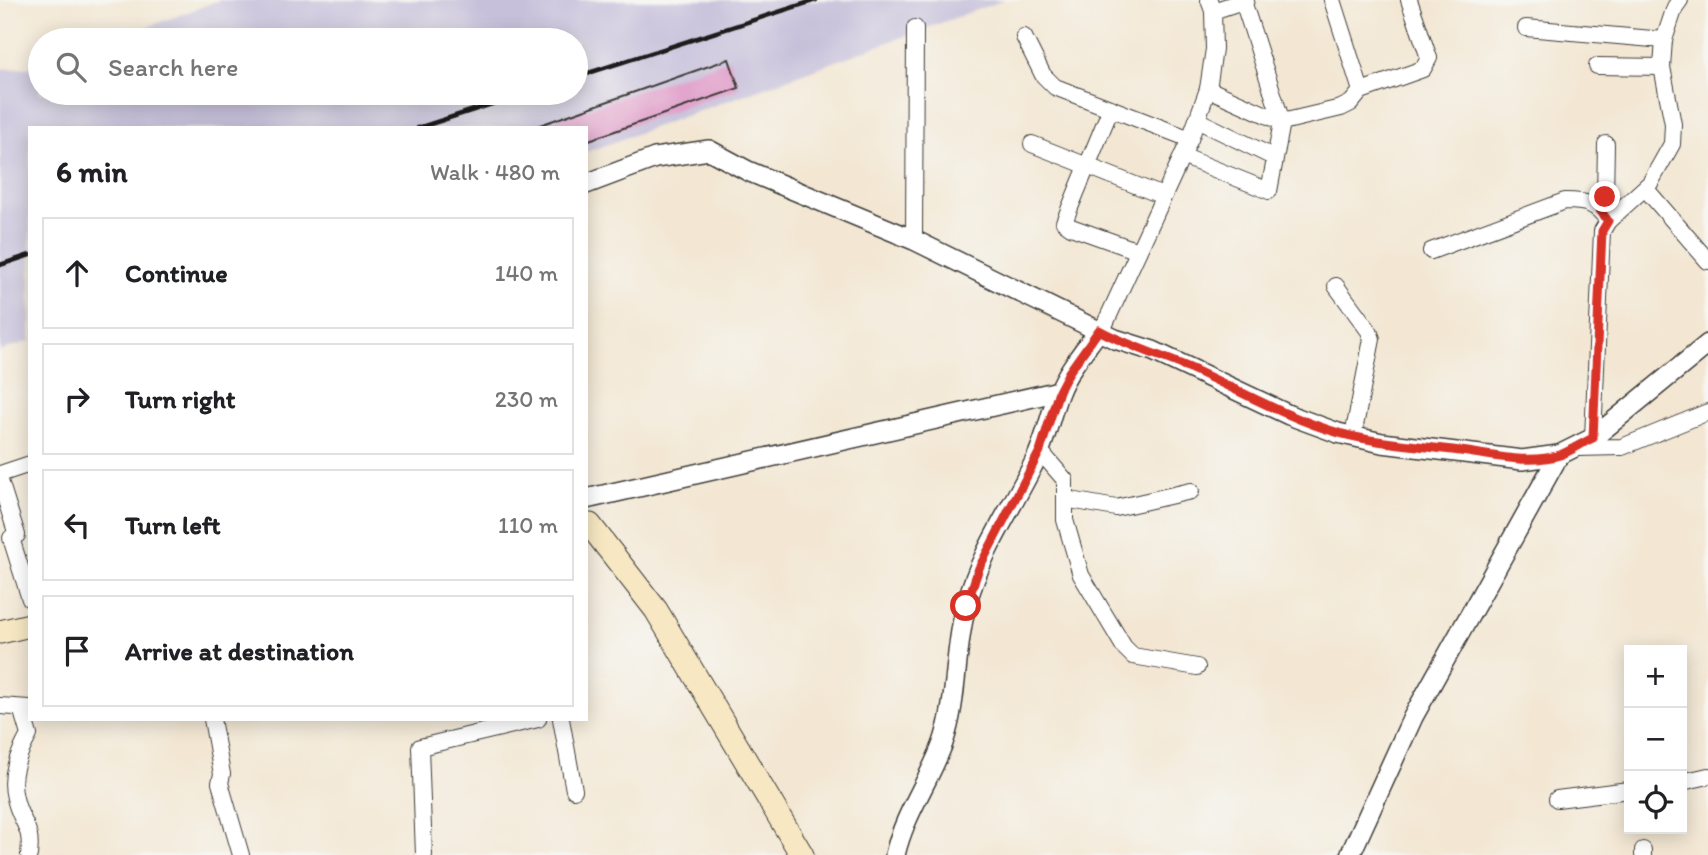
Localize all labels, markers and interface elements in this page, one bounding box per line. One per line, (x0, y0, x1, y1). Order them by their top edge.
search box (28, 28, 588, 105)
icon: search (52, 48, 90, 86)
text: Search here (108, 51, 238, 83)
text: 6 min (56, 153, 128, 190)
text: Walk · 480 m (430, 158, 560, 186)
route end (1589, 181, 1620, 212)
icon: ahead (58, 254, 96, 292)
text: Continue (125, 257, 228, 289)
text: 140 m (495, 259, 558, 287)
icon: right (58, 380, 96, 418)
text: Turn right (125, 383, 236, 415)
text: 230 m (495, 385, 558, 413)
icon: left (58, 506, 96, 544)
text: Turn left (125, 509, 221, 541)
text: 110 m (498, 511, 558, 539)
route start (950, 590, 981, 621)
icon: arrive (58, 632, 96, 670)
text: Arrive at destination (125, 635, 354, 667)
map controls (1624, 645, 1687, 834)
button: + (1624, 645, 1687, 708)
button: − (1624, 708, 1687, 771)
button: locate (1624, 771, 1687, 834)

